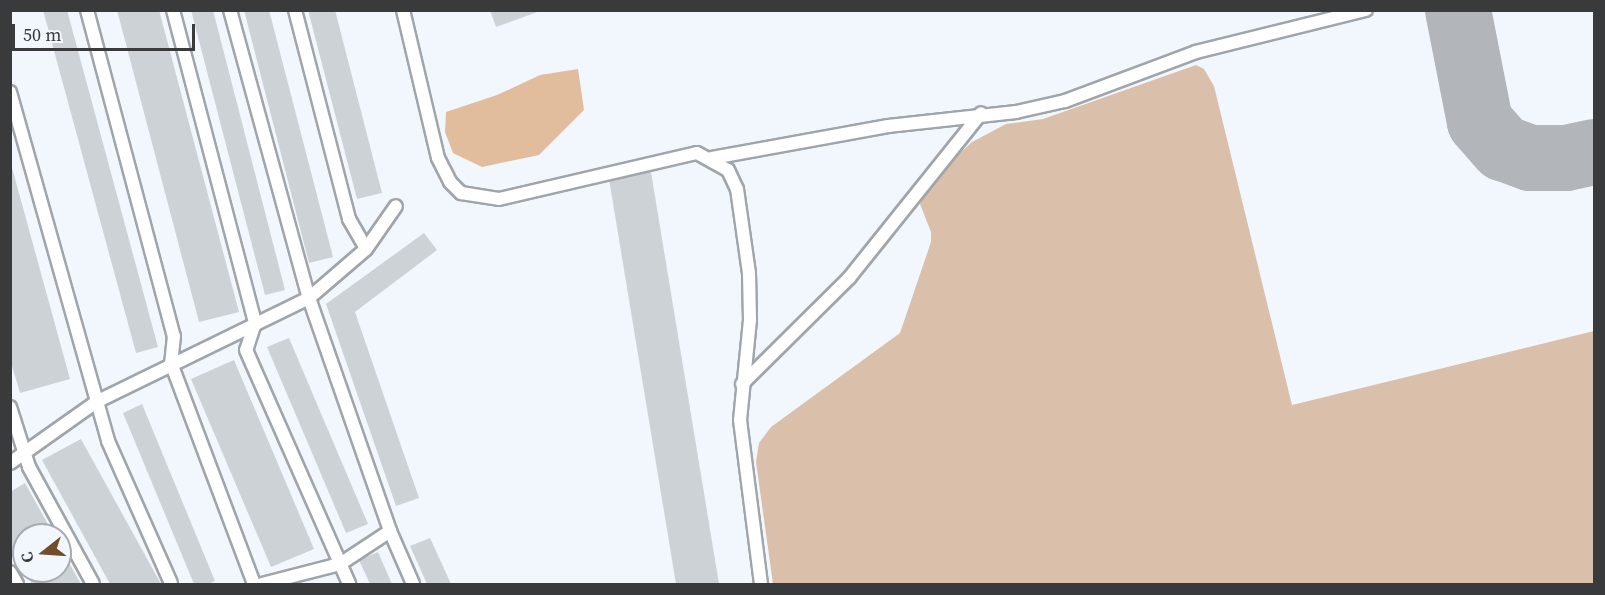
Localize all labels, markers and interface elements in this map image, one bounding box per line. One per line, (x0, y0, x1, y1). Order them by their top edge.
scale bar (15, 12, 198, 50)
text: 50 m (23, 22, 61, 47)
north arrow (12, 523, 72, 583)
text: С (15, 550, 39, 566)

